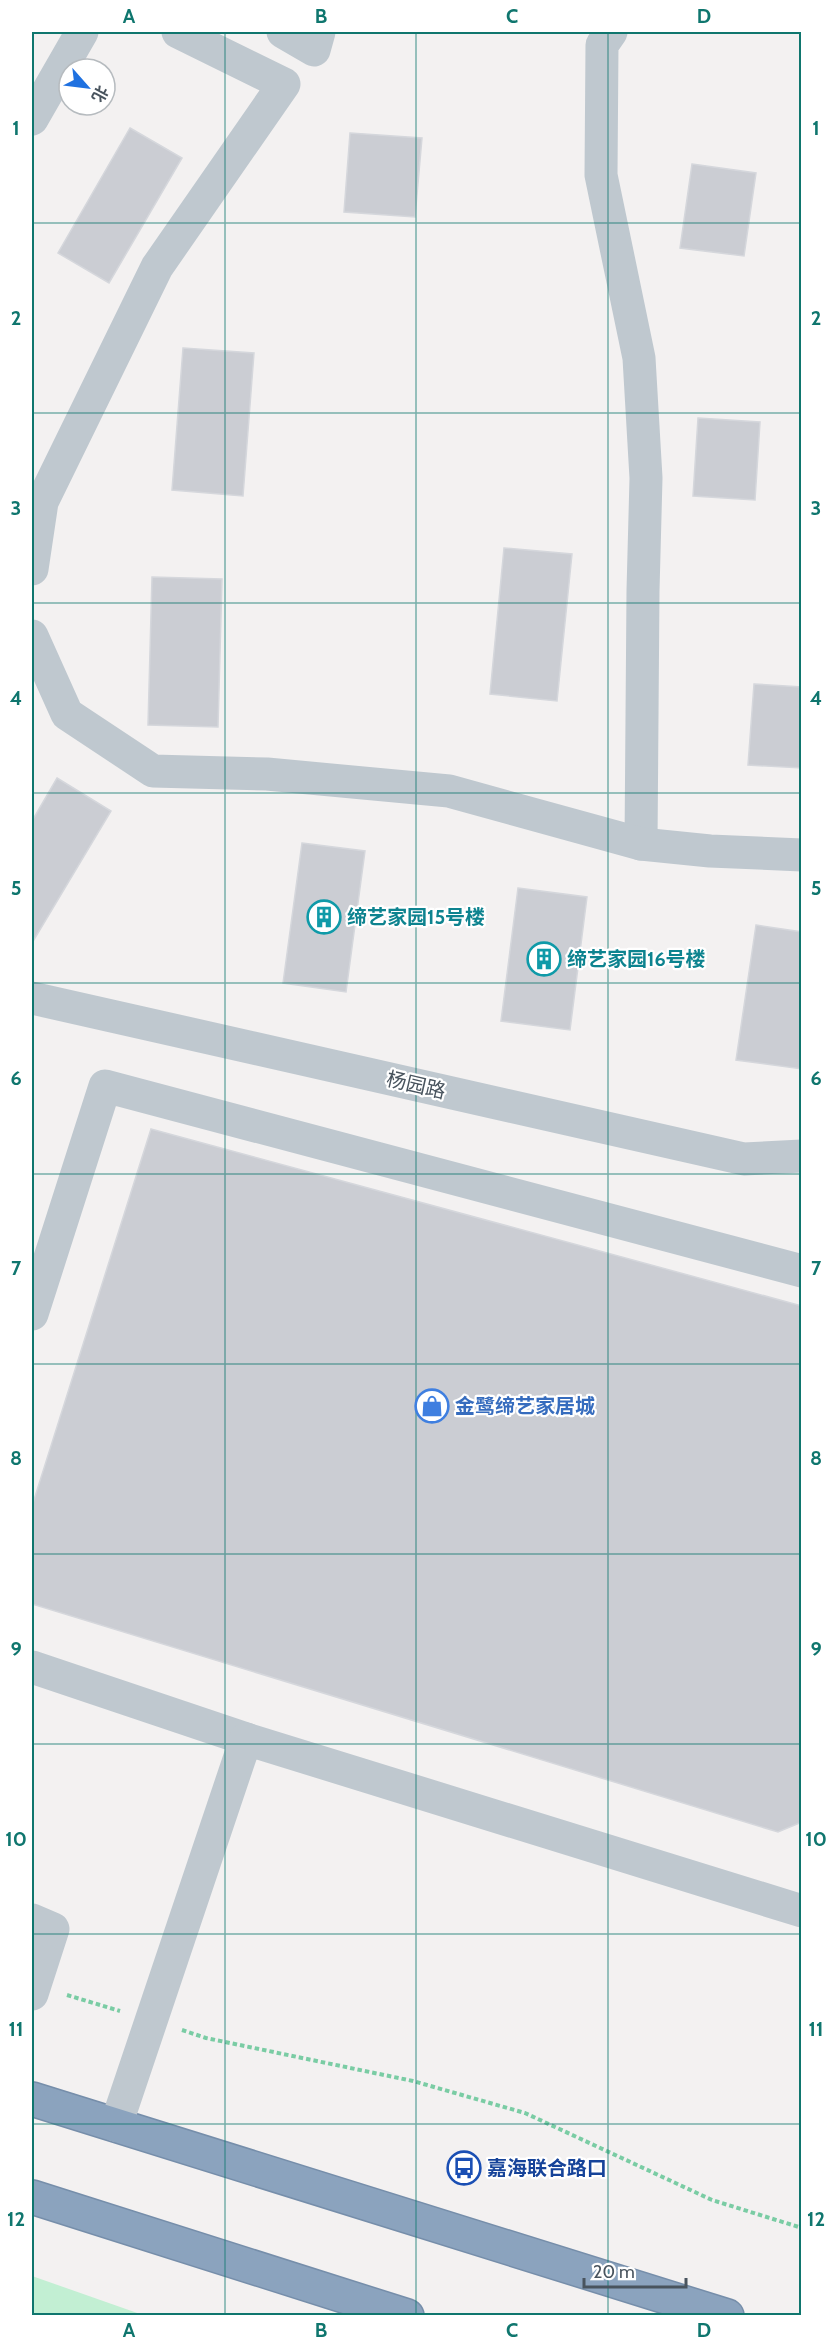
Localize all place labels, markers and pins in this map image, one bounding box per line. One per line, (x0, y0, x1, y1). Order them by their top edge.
building icon: 缔艺家园15号楼 (306, 899, 342, 935)
place label: 缔艺家园15号楼 (347, 905, 485, 929)
building icon: 缔艺家园16号楼 (526, 941, 562, 977)
place label: 缔艺家园16号楼 (567, 947, 706, 971)
shop icon: 金鹭缔艺家居城 (414, 1388, 450, 1424)
place label: 金鹭缔艺家居城 (455, 1394, 595, 1418)
bus stop icon: 嘉海联合路口 (446, 2150, 482, 2186)
place label: 嘉海联合路口 (487, 2156, 607, 2180)

